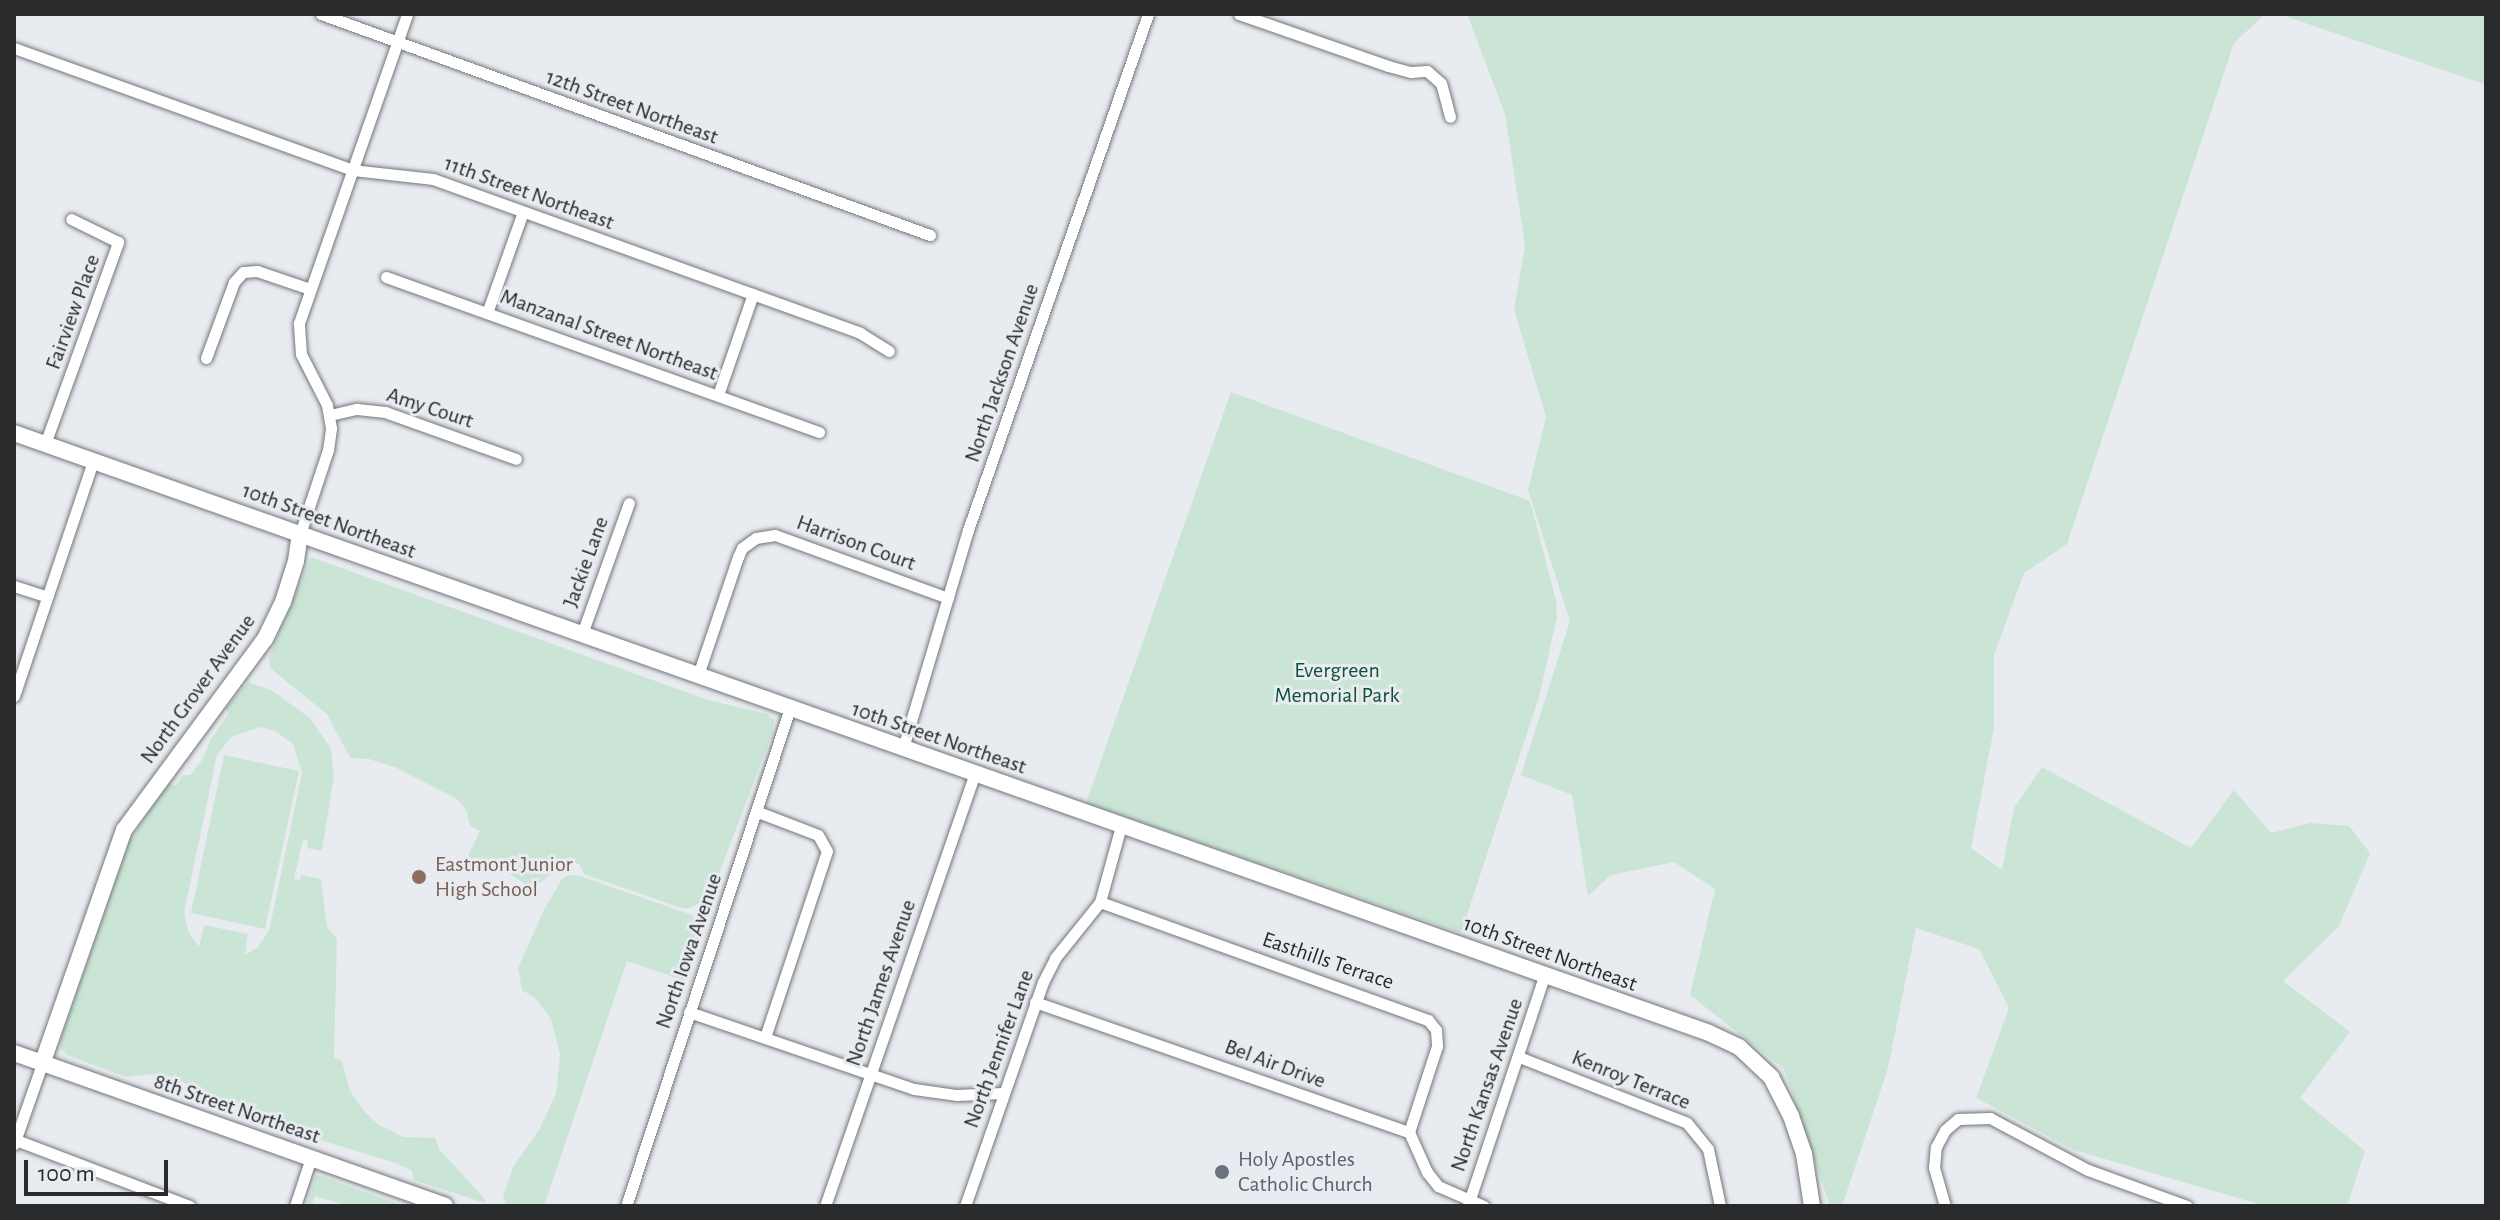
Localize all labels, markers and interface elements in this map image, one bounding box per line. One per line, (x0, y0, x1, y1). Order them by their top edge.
street label: 12th Street Northeast (542, 64, 722, 150)
street label: 11th Street Northeast (440, 150, 618, 236)
street label: Fairview Place (40, 251, 106, 373)
street label: North Jackson Avenue (959, 280, 1045, 466)
street label: Manzanal Street Northeast (497, 283, 721, 387)
street label: Amy Court (383, 382, 477, 434)
street label: 10th Street Northeast (239, 477, 419, 565)
street label: Harrison Court (793, 509, 919, 577)
street label: Jackie Lane (557, 513, 615, 611)
street label: North Grover Avenue (135, 609, 261, 769)
park label: Evergreen Memorial Park (1275, 657, 1399, 708)
street label: 10th Street Northeast (848, 696, 1030, 780)
place label: Eastmont Junior High School (435, 851, 573, 902)
marker: Eastmont Junior High School (410, 868, 428, 886)
street label: North Iowa Avenue (650, 870, 728, 1032)
street label: North James Avenue (840, 896, 922, 1070)
street label: 10th Street Northeast (1460, 910, 1640, 998)
street label: Easthills Terrace (1259, 926, 1397, 996)
street label: North Jennifer Lane (958, 966, 1040, 1132)
street label: North Kansas Avenue (1445, 995, 1529, 1175)
street label: Bel Air Drive (1221, 1034, 1329, 1094)
street label: Kenroy Terrace (1568, 1044, 1694, 1116)
street label: 8th Street Northeast (150, 1068, 324, 1150)
scale bar (28, 1144, 172, 1194)
place label: Holy Apostles Catholic Church (1238, 1146, 1373, 1198)
text: 100 m (38, 1162, 95, 1186)
marker: Holy Apostles Catholic Church (1213, 1163, 1231, 1181)

